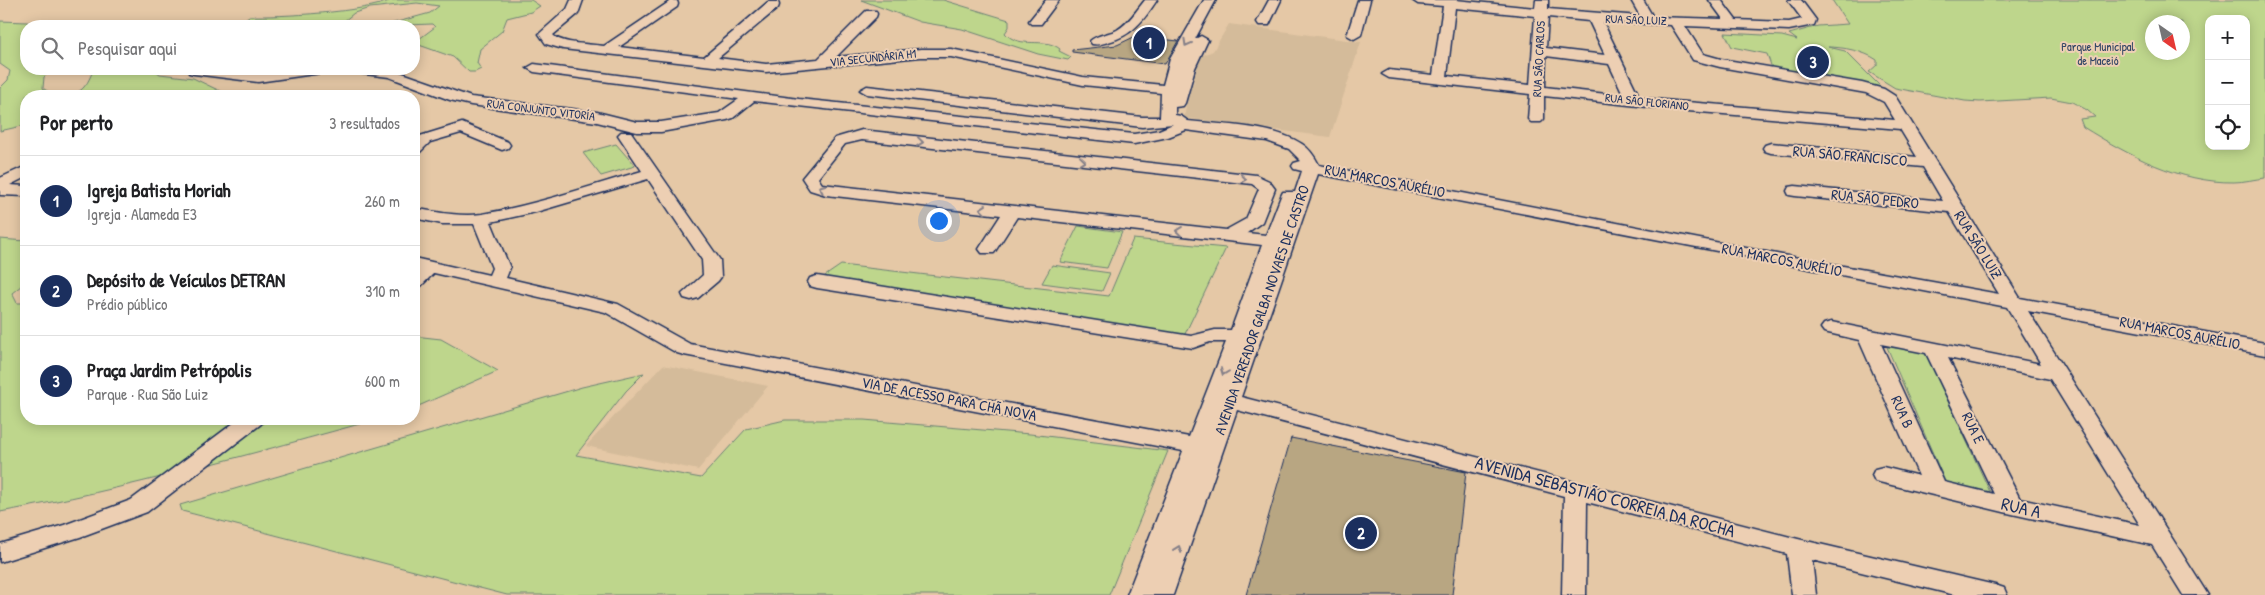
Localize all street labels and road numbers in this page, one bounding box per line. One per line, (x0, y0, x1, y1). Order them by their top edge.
street label: RUA SÃO LUIZ (1605, 10, 1667, 29)
street label: RUA SÃO CARLOS (1528, 20, 1549, 97)
street label: VIA SECUNDÁRIA H1 (829, 45, 917, 71)
street label: RUA SÃO FLORIANO (1604, 89, 1690, 114)
street label: RUA CONJUNTO VITORÍA (486, 94, 596, 125)
street label: RUA SÃO FRANCISCO (1792, 140, 1908, 171)
street label: RUA MARCOS AURÉLIO (1323, 159, 1447, 202)
street label: AVENIDA VEREADOR GALBA NOVAES DE CASTRO (1209, 182, 1314, 437)
street label: RUA SÃO PEDRO (1830, 183, 1920, 214)
street label: RUA SÃO LUIZ (1949, 207, 2008, 283)
street label: RUA MARCOS AURÉLIO (1720, 238, 1844, 281)
street label: RUA MARCOS AURÉLIO (2118, 311, 2242, 354)
street label: VIA DE ACESSO PARA CHÃ NOVA (860, 371, 1039, 426)
street label: RUA B (1886, 392, 1919, 431)
street label: RUA E (1957, 409, 1990, 447)
street label: AVENIDA SEBASTIÃO CORREIA DA ROCHA (1472, 450, 1738, 543)
street label: RUA A (1999, 491, 2044, 524)

